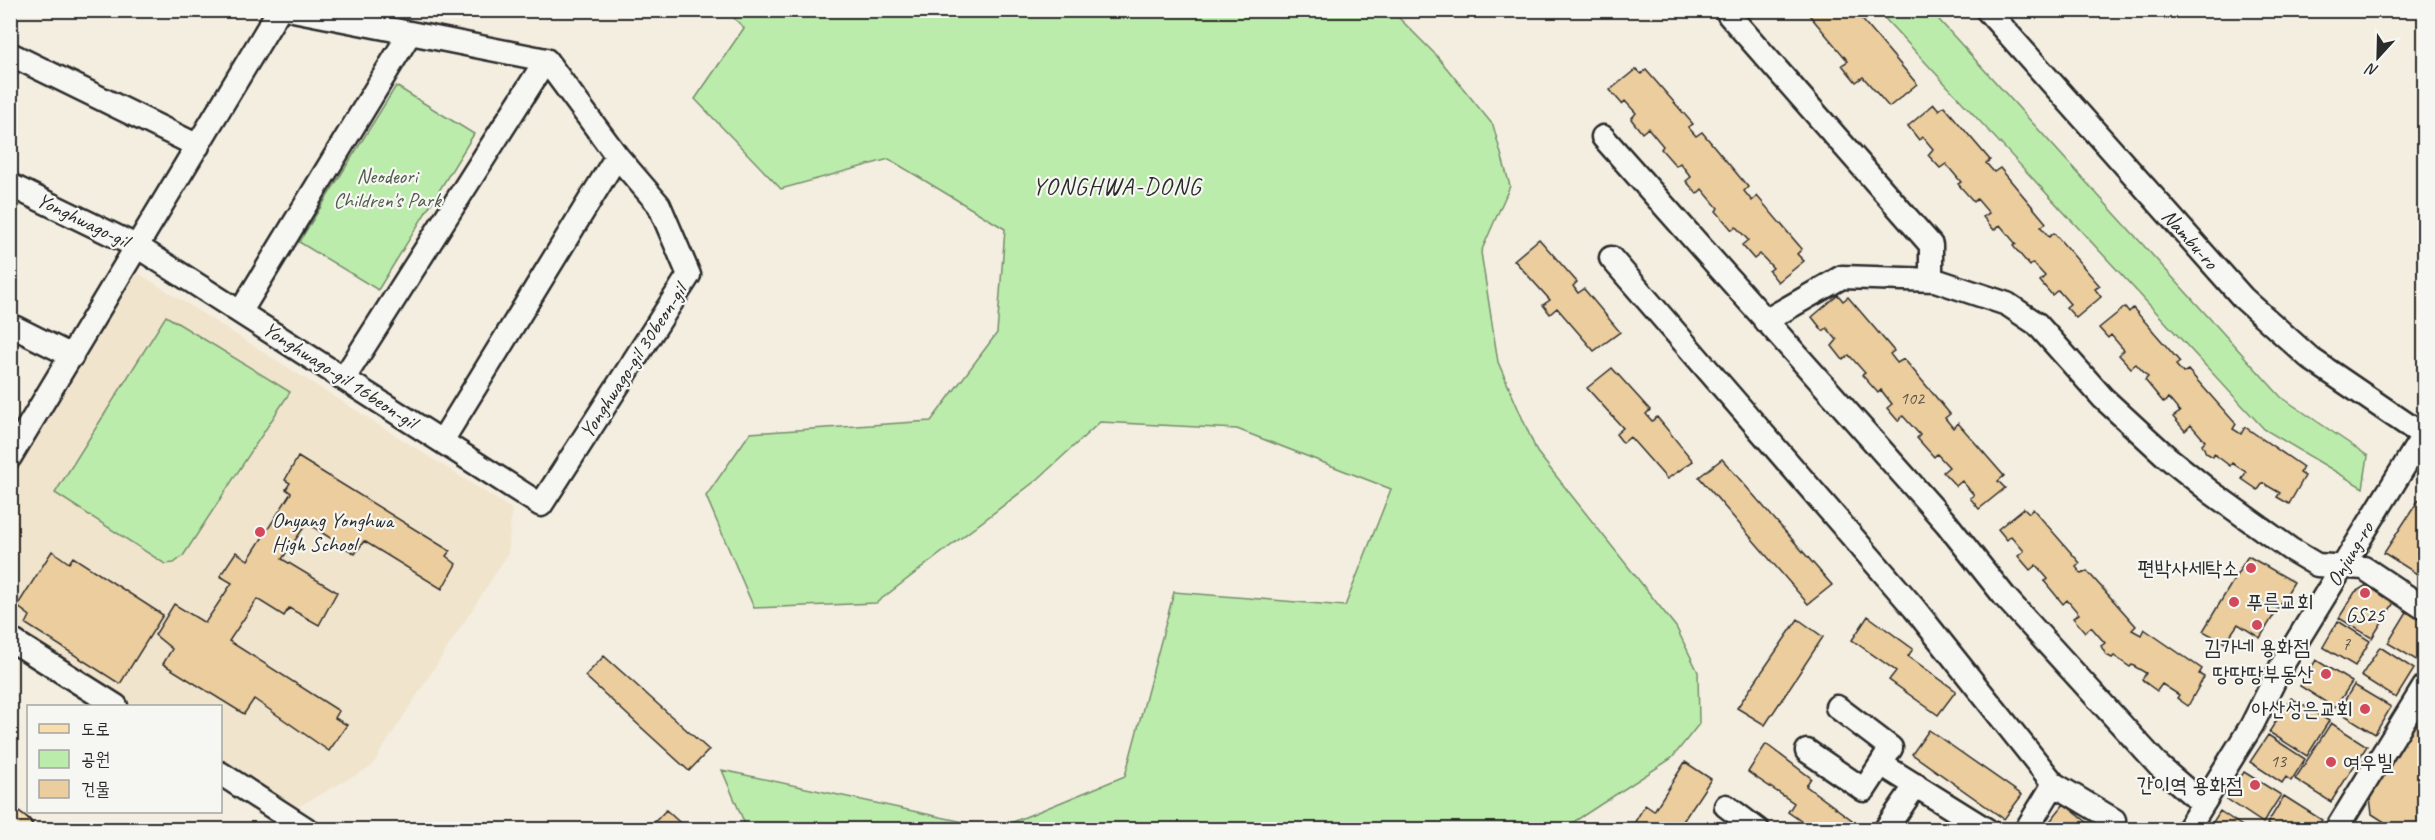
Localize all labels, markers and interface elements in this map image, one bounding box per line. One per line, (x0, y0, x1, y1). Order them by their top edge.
north arrow (2348, 27, 2408, 87)
text: N (2362, 58, 2381, 81)
park label: Neodeori Children's Park (333, 163, 442, 213)
district label: YONGHWA-DONG (1032, 171, 1203, 201)
street label: Yonghwago-gil (33, 187, 136, 255)
street label: Nambu-ro (2156, 203, 2225, 276)
street label: Yonghwago-gil 30beon-gil (574, 276, 694, 443)
street label: Yonghwago-gil 16beon-gil (258, 316, 425, 436)
house number: 102 (1900, 387, 1926, 409)
place label: Onyang Yonghwa High School (272, 507, 395, 557)
street label: Onjung-ro (2321, 516, 2380, 591)
marker: Onyang Yonghwa High School (253, 525, 267, 539)
place label: 편박사세탁소 (2138, 555, 2239, 581)
marker: 편박사세탁소 (2244, 561, 2258, 575)
marker: GS25 (2358, 586, 2372, 600)
place label: 푸른교회 (2246, 589, 2314, 615)
marker: 푸른교회 (2227, 595, 2241, 609)
place label: GS25 (2346, 602, 2386, 628)
marker: 김가네 용화점 (2250, 618, 2264, 632)
house number: 7 (2342, 633, 2351, 655)
place label: 김가네 용화점 (2204, 634, 2310, 660)
place label: 땅땅땅부동산 (2213, 661, 2314, 687)
marker: 땅땅땅부동산 (2319, 667, 2333, 681)
place label: 아산성은교회 (2252, 696, 2353, 722)
marker: 아산성은교회 (2358, 702, 2372, 716)
legend (27, 705, 222, 813)
text: 도로 (81, 718, 110, 740)
text: 공원 (81, 748, 110, 770)
place label: 여우빌 (2343, 749, 2394, 775)
house number: 13 (2270, 750, 2288, 772)
marker: 여우빌 (2324, 755, 2338, 769)
place label: 간이역 용화점 (2137, 772, 2243, 798)
text: 건물 (81, 778, 110, 800)
marker: 간이역 용화점 (2248, 778, 2262, 792)

